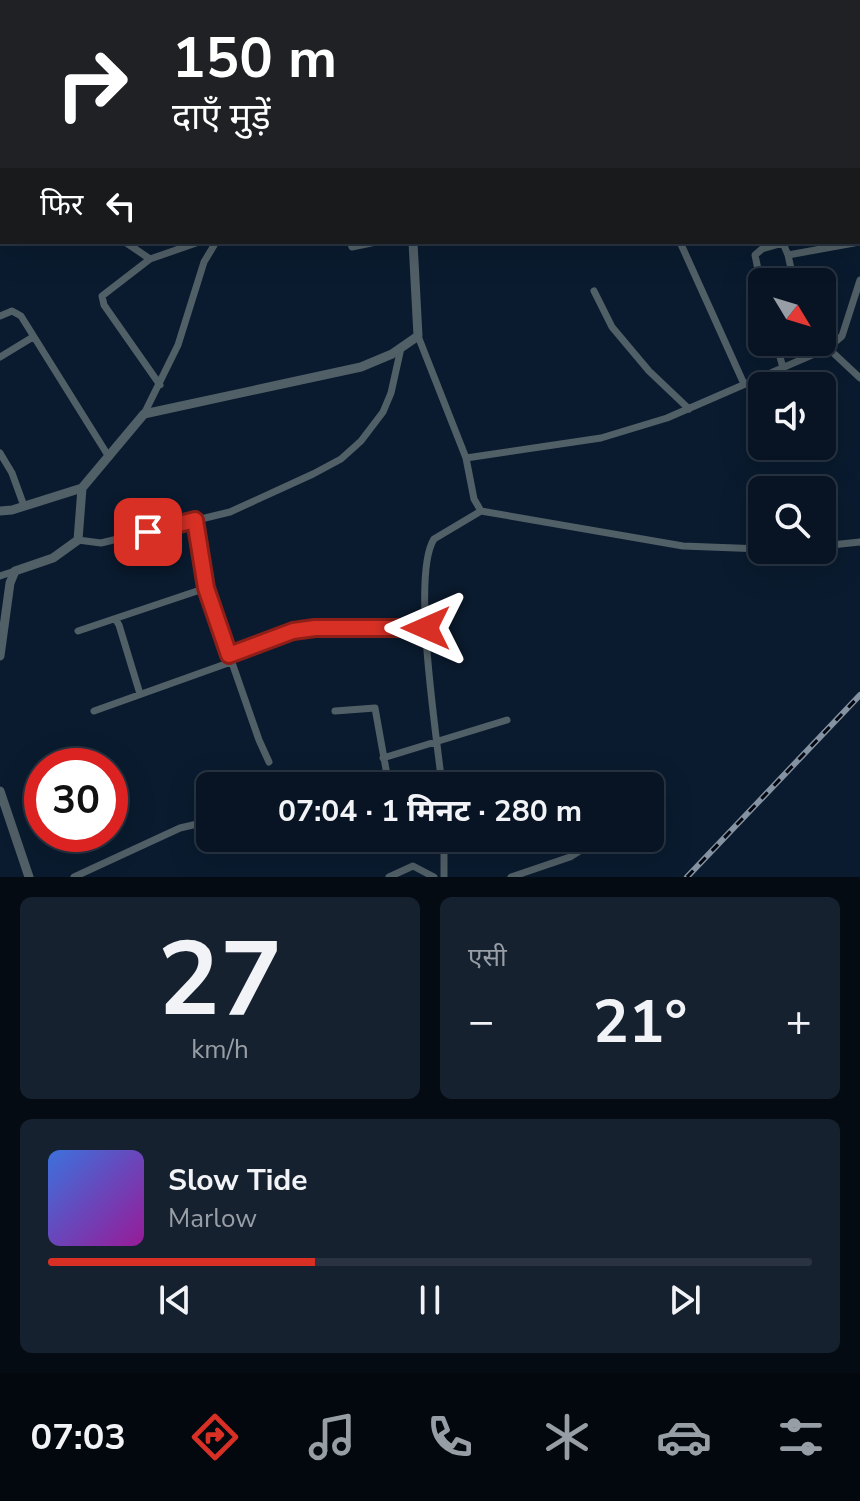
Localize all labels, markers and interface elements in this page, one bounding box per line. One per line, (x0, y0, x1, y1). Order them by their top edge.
text: 150 m (172, 20, 337, 97)
icon: right (40, 32, 144, 136)
text: दाएँ मुड़ें (172, 93, 270, 142)
icon: left (99, 184, 143, 228)
text: फिर (40, 185, 83, 226)
north arrow (748, 268, 836, 356)
map controls (748, 268, 836, 564)
button: sound (748, 372, 836, 460)
button: search (748, 476, 836, 564)
pin (114, 498, 182, 566)
icon: arrive (126, 510, 170, 554)
position arrow (384, 586, 468, 670)
speed limit sign: 30 (24, 748, 128, 852)
text: 07:04 · 1 मिनट · 280 m (278, 791, 582, 832)
text: 27 (158, 909, 282, 1051)
text: एसी (468, 940, 507, 975)
text: 21° (593, 981, 687, 1063)
text: − (468, 992, 494, 1052)
text: + (786, 992, 812, 1052)
text: km/h (191, 1032, 249, 1067)
text: Slow Tide (168, 1160, 308, 1201)
text: Marlow (168, 1201, 257, 1236)
icon: previous (153, 1278, 197, 1322)
icon: pause (408, 1278, 452, 1322)
icon: next (663, 1278, 707, 1322)
icon: directions (187, 1409, 243, 1465)
icon: music (304, 1409, 360, 1465)
icon: phone (422, 1409, 478, 1465)
icon: climate (539, 1409, 595, 1465)
icon: car (656, 1409, 712, 1465)
icon: filters (773, 1409, 829, 1465)
text: 07:03 (31, 1413, 126, 1462)

